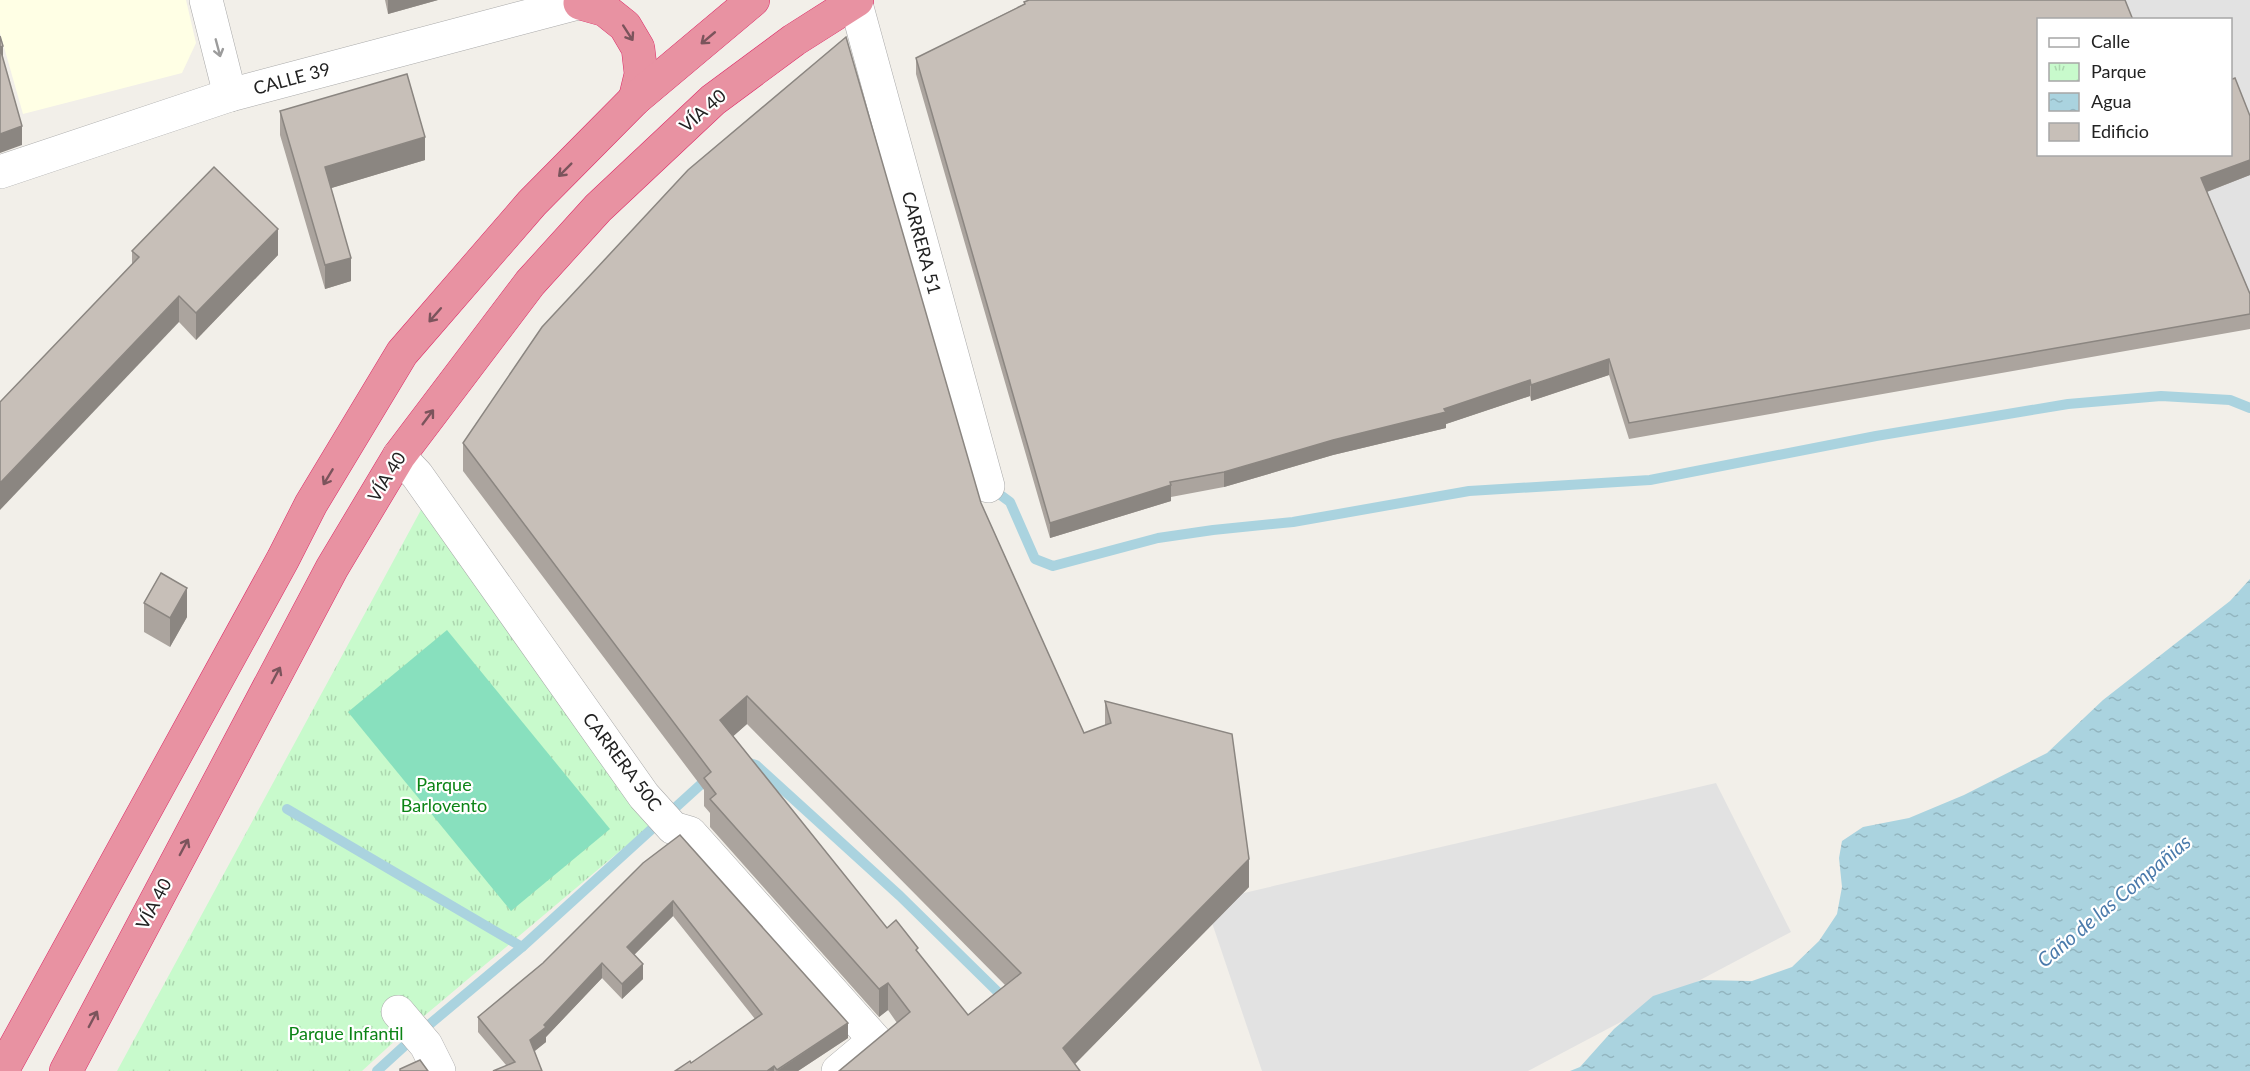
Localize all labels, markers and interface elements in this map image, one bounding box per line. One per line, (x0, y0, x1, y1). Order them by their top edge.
legend (2037, 18, 2232, 156)
one-way arrow (622, 24, 634, 40)
text: Calle (2091, 30, 2130, 52)
one-way arrow (700, 31, 716, 44)
one-way arrow (213, 38, 224, 57)
street label: CALLE 39 (251, 57, 333, 99)
text: Parque (2091, 60, 2146, 82)
street label: VÍA 40 (675, 84, 730, 136)
text: Agua (2091, 90, 2132, 112)
text: Edificio (2091, 120, 2149, 142)
one-way arrow (558, 162, 573, 177)
street label: CARRERA 51 (898, 189, 946, 297)
one-way arrow (428, 307, 442, 322)
one-way arrow (422, 409, 435, 425)
street label: VÍA 40 (362, 448, 410, 505)
one-way arrow (321, 468, 333, 485)
one-way arrow (271, 666, 282, 684)
street label: CARRERA 50C (579, 708, 667, 815)
park label: Parque Barlovento (401, 773, 487, 816)
water label: Caño de las Compañias (2032, 829, 2195, 971)
one-way arrow (179, 838, 191, 856)
street label: VÍA 40 (131, 874, 176, 933)
one-way arrow (88, 1011, 100, 1029)
park label: Parque Infantil (288, 1022, 404, 1044)

